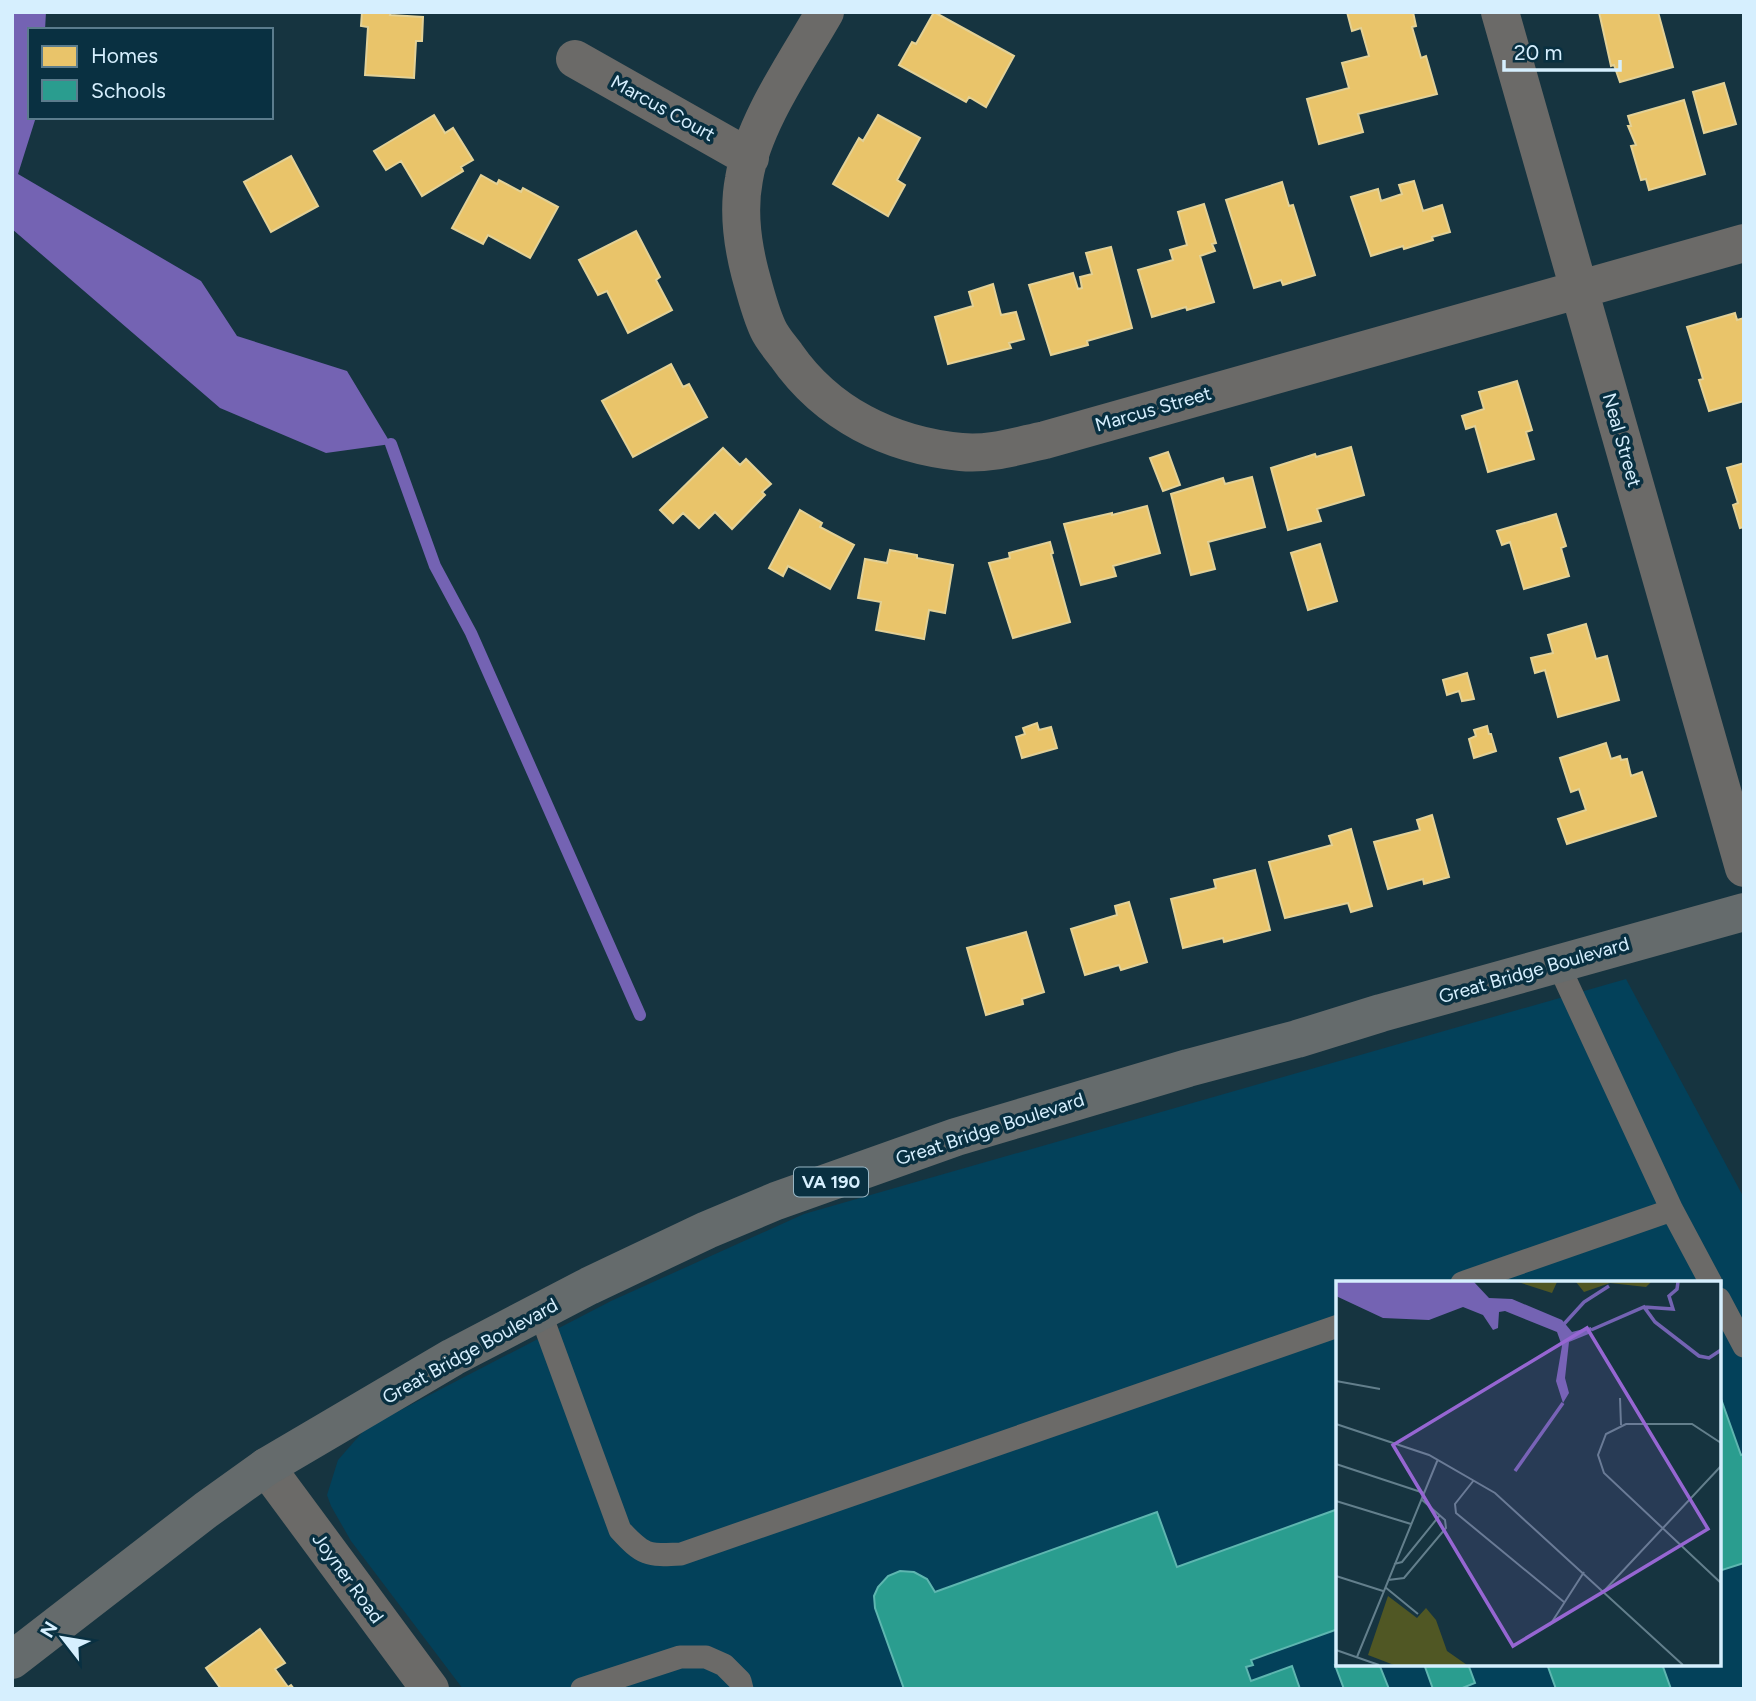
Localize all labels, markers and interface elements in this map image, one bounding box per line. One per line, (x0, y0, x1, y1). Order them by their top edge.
legend (28, 28, 273, 119)
scale bar (1504, 28, 1620, 72)
text: 20 m (1514, 40, 1562, 65)
text: Homes (91, 43, 158, 68)
street label: Marcus Court (607, 70, 719, 146)
text: Schools (91, 78, 166, 103)
street label: Marcus Street (1092, 381, 1214, 437)
street label: Neal Street (1598, 390, 1646, 490)
street label: Great Bridge Boulevard (1436, 932, 1632, 1008)
street label: Great Bridge Boulevard (893, 1088, 1087, 1170)
road number: VA 190 (794, 1168, 868, 1196)
inset map (1336, 1281, 1721, 1666)
street label: Great Bridge Boulevard (378, 1293, 562, 1409)
street label: Joyner Road (307, 1528, 389, 1628)
north arrow (28, 1603, 98, 1673)
text: N (35, 1617, 62, 1642)

